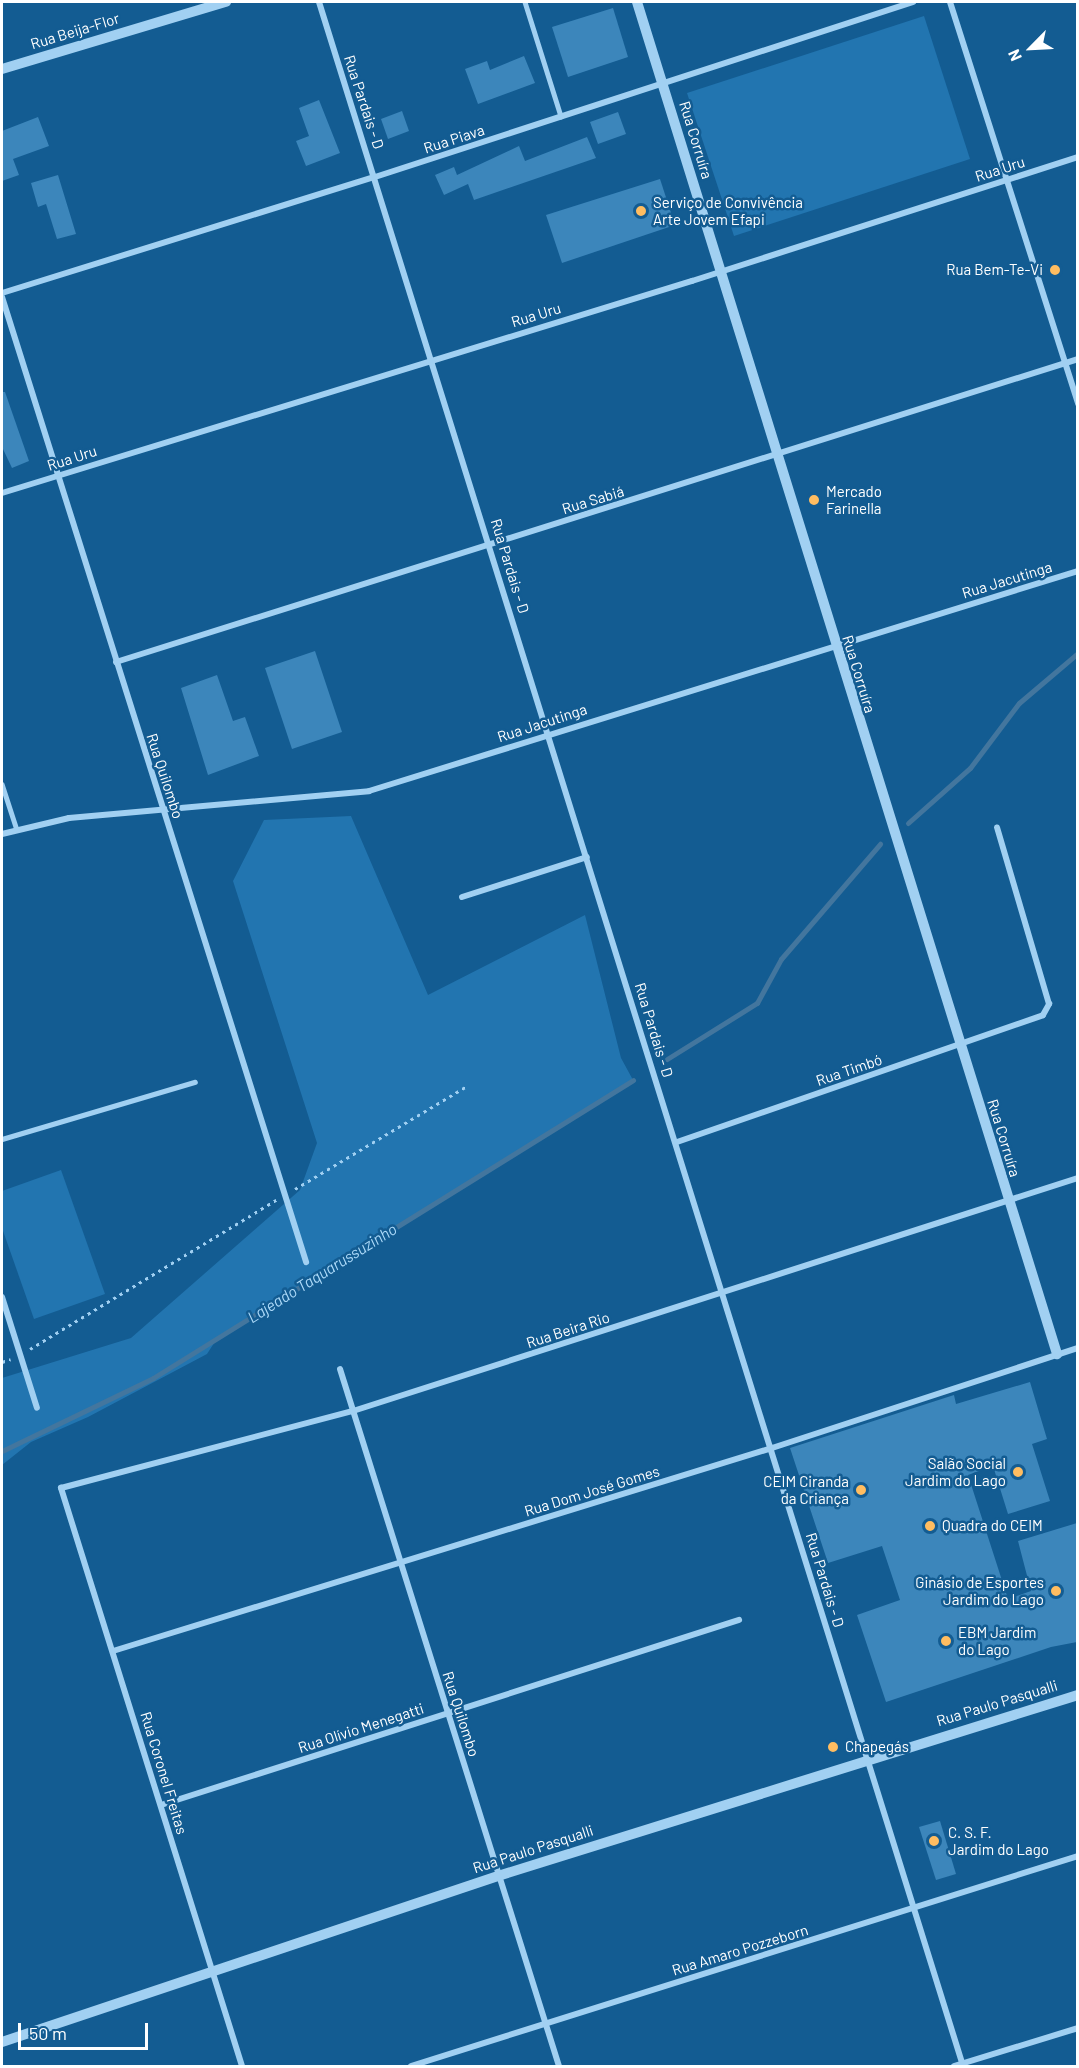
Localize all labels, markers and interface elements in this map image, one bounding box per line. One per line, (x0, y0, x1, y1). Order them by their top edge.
street label: Rua Beija-Flor (28, 9, 122, 53)
north arrow (1001, 18, 1061, 78)
text: N (1003, 47, 1025, 64)
street label: Rua Pardais - D (340, 53, 388, 151)
street label: Rua Corruíra (676, 99, 716, 181)
street label: Rua Piava (421, 121, 487, 157)
street label: Rua Uru (973, 153, 1027, 185)
place label: Serviço de Convivência Arte Jovem Efapi (653, 193, 803, 228)
marker: Serviço de Convivência Arte Jovem Efapi (634, 204, 648, 218)
place label: Rua Bem-Te-Vi (946, 261, 1043, 279)
marker: Rua Bem-Te-Vi (1048, 263, 1062, 277)
street label: Rua Uru (509, 299, 563, 331)
street label: Rua Uru (45, 442, 99, 474)
street label: Rua Sabiá (560, 482, 626, 518)
place label: Mercado Farinella (826, 482, 882, 517)
marker: Mercado Farinella (807, 493, 821, 507)
street label: Rua Pardais - D (487, 517, 533, 615)
street label: Rua Jacutinga (960, 558, 1054, 602)
street label: Rua Corruíra (839, 633, 879, 715)
street label: Rua Jacutinga (495, 700, 589, 746)
street label: Rua Quilombo (143, 731, 187, 821)
street label: Rua Pardais - D (631, 981, 677, 1079)
street label: Rua Timbó (814, 1050, 884, 1090)
street label: Rua Corruíra (984, 1097, 1024, 1179)
water label: Lajeado Taquarussuzinho (244, 1219, 400, 1327)
street label: Rua Beira Rio (524, 1308, 612, 1352)
place label: Salão Social Jardim do Lago (905, 1454, 1006, 1489)
street label: Rua Dom José Gomes (522, 1462, 662, 1520)
marker: Salão Social Jardim do Lago (1011, 1465, 1025, 1479)
place label: CEIM Ciranda da Criança (763, 1472, 849, 1507)
marker: CEIM Ciranda da Criança (854, 1483, 868, 1497)
place label: Quadra do CEIM (942, 1517, 1043, 1535)
marker: Quadra do CEIM (923, 1519, 937, 1533)
street label: Rua Pardais - D (802, 1531, 848, 1629)
place label: Ginásio de Esportes Jardim do Lago (915, 1573, 1044, 1608)
marker: Ginásio de Esportes Jardim do Lago (1049, 1584, 1063, 1598)
place label: EBM Jardim do Lago (958, 1623, 1036, 1658)
marker: EBM Jardim do Lago (939, 1634, 953, 1648)
street label: Rua Quilombo (439, 1669, 483, 1759)
street label: Rua Paulo Pasqualli (934, 1676, 1060, 1730)
street label: Rua Olívio Menegatti (296, 1699, 426, 1757)
street label: Rua Coronel Freitas (137, 1710, 191, 1836)
place label: Chapegás (845, 1738, 909, 1756)
marker: Chapegás (826, 1740, 840, 1754)
street label: Rua Paulo Pasqualli (471, 1821, 595, 1877)
place label: C. S. F. Jardim do Lago (948, 1823, 1049, 1858)
marker: C. S. F. Jardim do Lago (925, 1832, 943, 1850)
street label: Rua Amaro Pozzeborn (670, 1921, 810, 1979)
scale bar (21, 2011, 152, 2049)
text: 50 m (29, 2022, 67, 2044)

